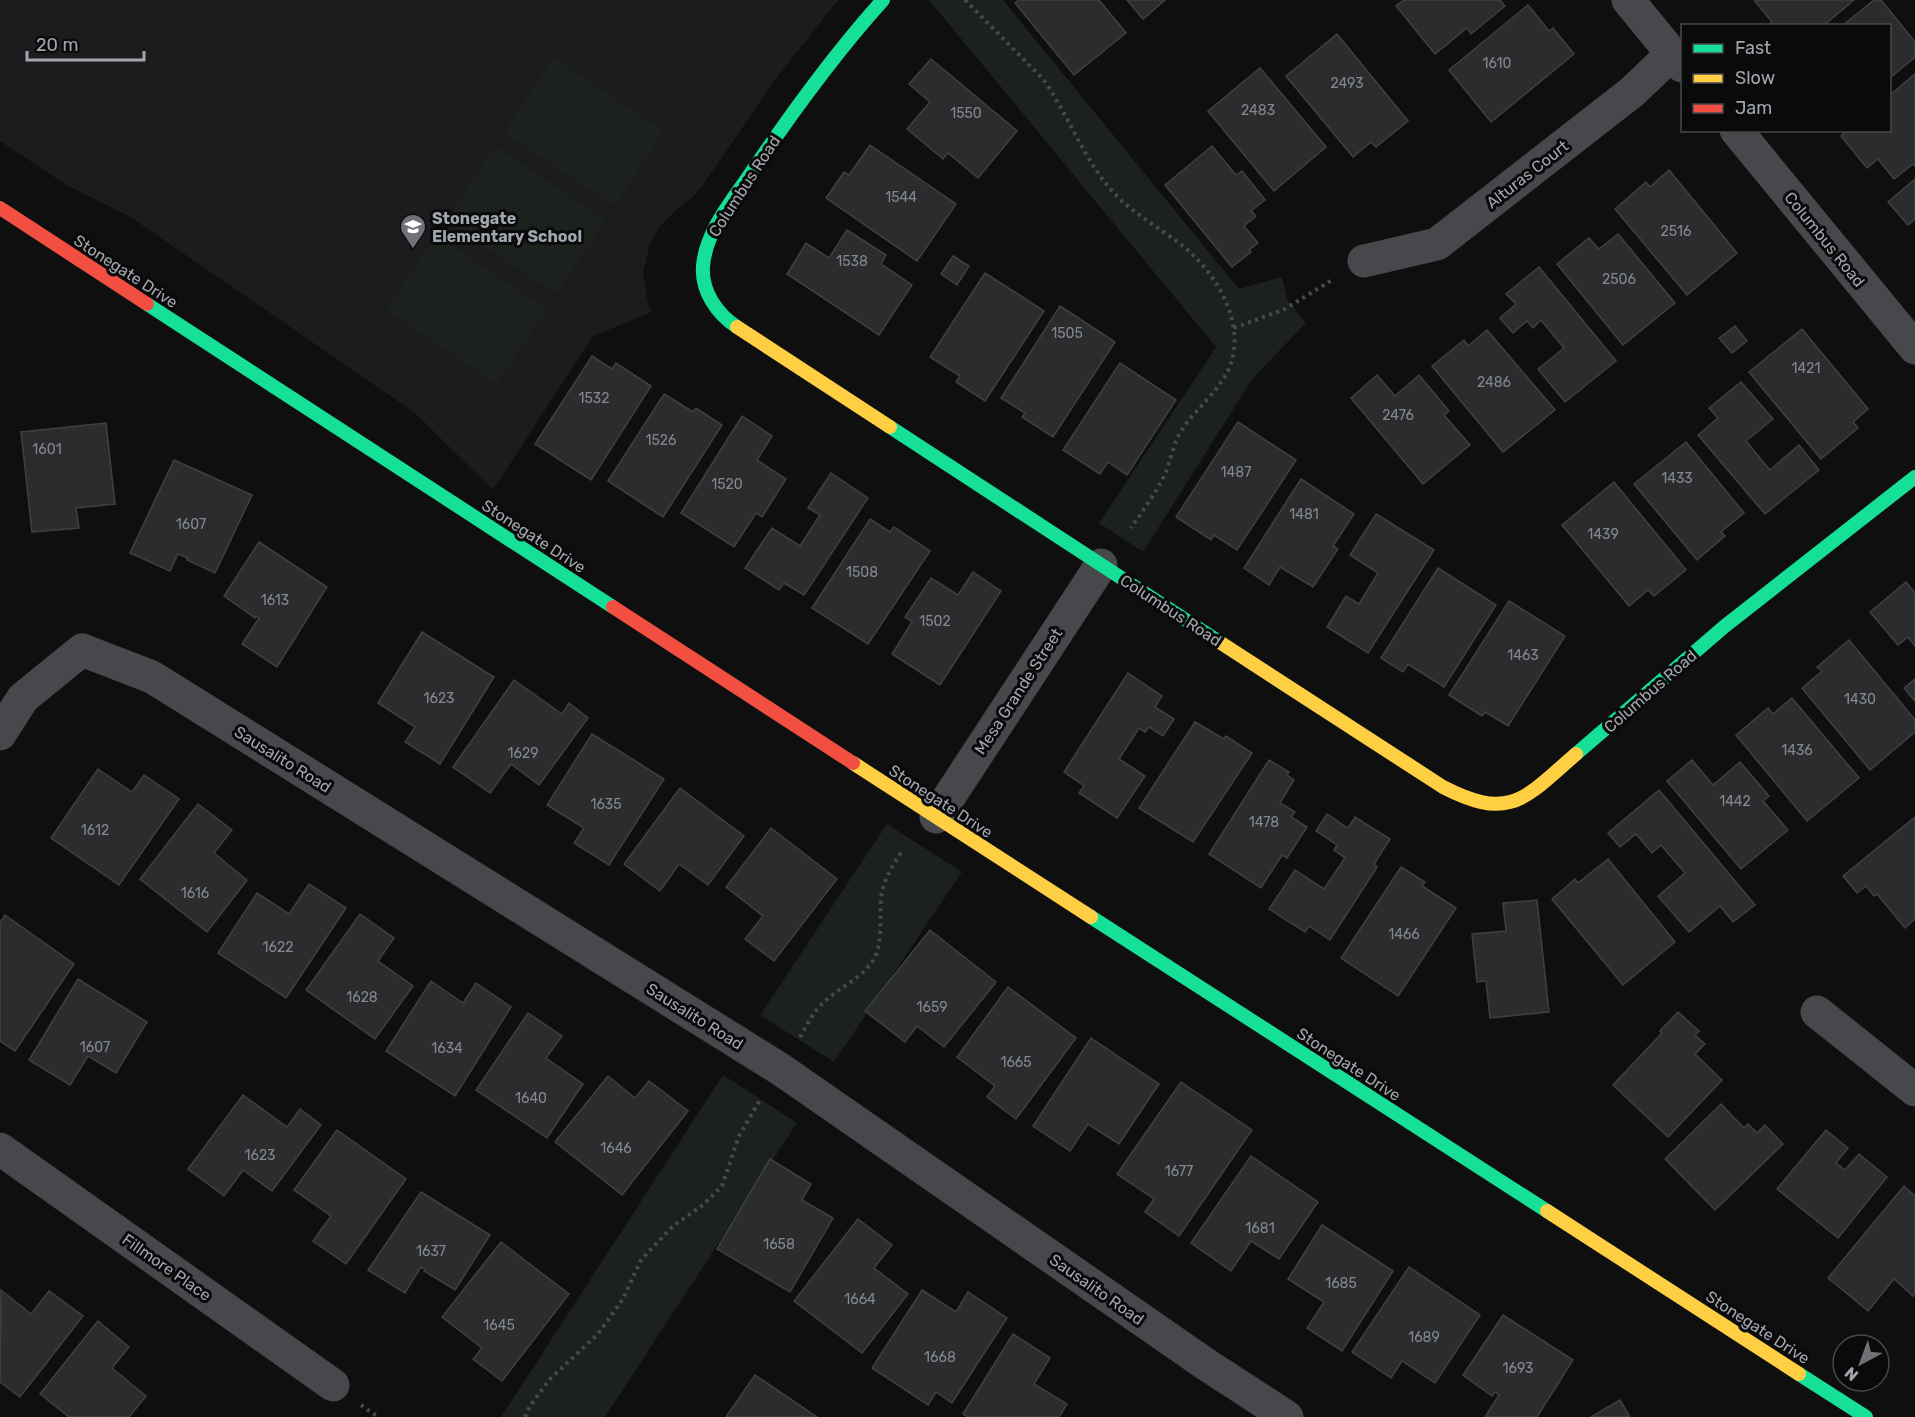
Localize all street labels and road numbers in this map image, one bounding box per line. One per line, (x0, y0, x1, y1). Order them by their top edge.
street label: Columbus Road (705, 132, 784, 240)
street label: Alturas Court (1482, 136, 1572, 212)
street label: Columbus Road (1780, 188, 1869, 291)
street label: Stonegate Drive (70, 231, 181, 312)
street label: Stonegate Drive (478, 496, 589, 577)
street label: Columbus Road (1117, 571, 1225, 650)
street label: Mesa Grande Street (971, 625, 1066, 758)
street label: Columbus Road (1600, 646, 1701, 737)
street label: Sausalito Road (231, 722, 335, 797)
street label: Stonegate Drive (885, 761, 996, 842)
street label: Sausalito Road (643, 979, 747, 1054)
street label: Stonegate Drive (1293, 1024, 1404, 1105)
street label: Fillmore Place (119, 1230, 215, 1305)
street label: Sausalito Road (1046, 1250, 1147, 1329)
street label: Stonegate Drive (1702, 1287, 1813, 1368)

